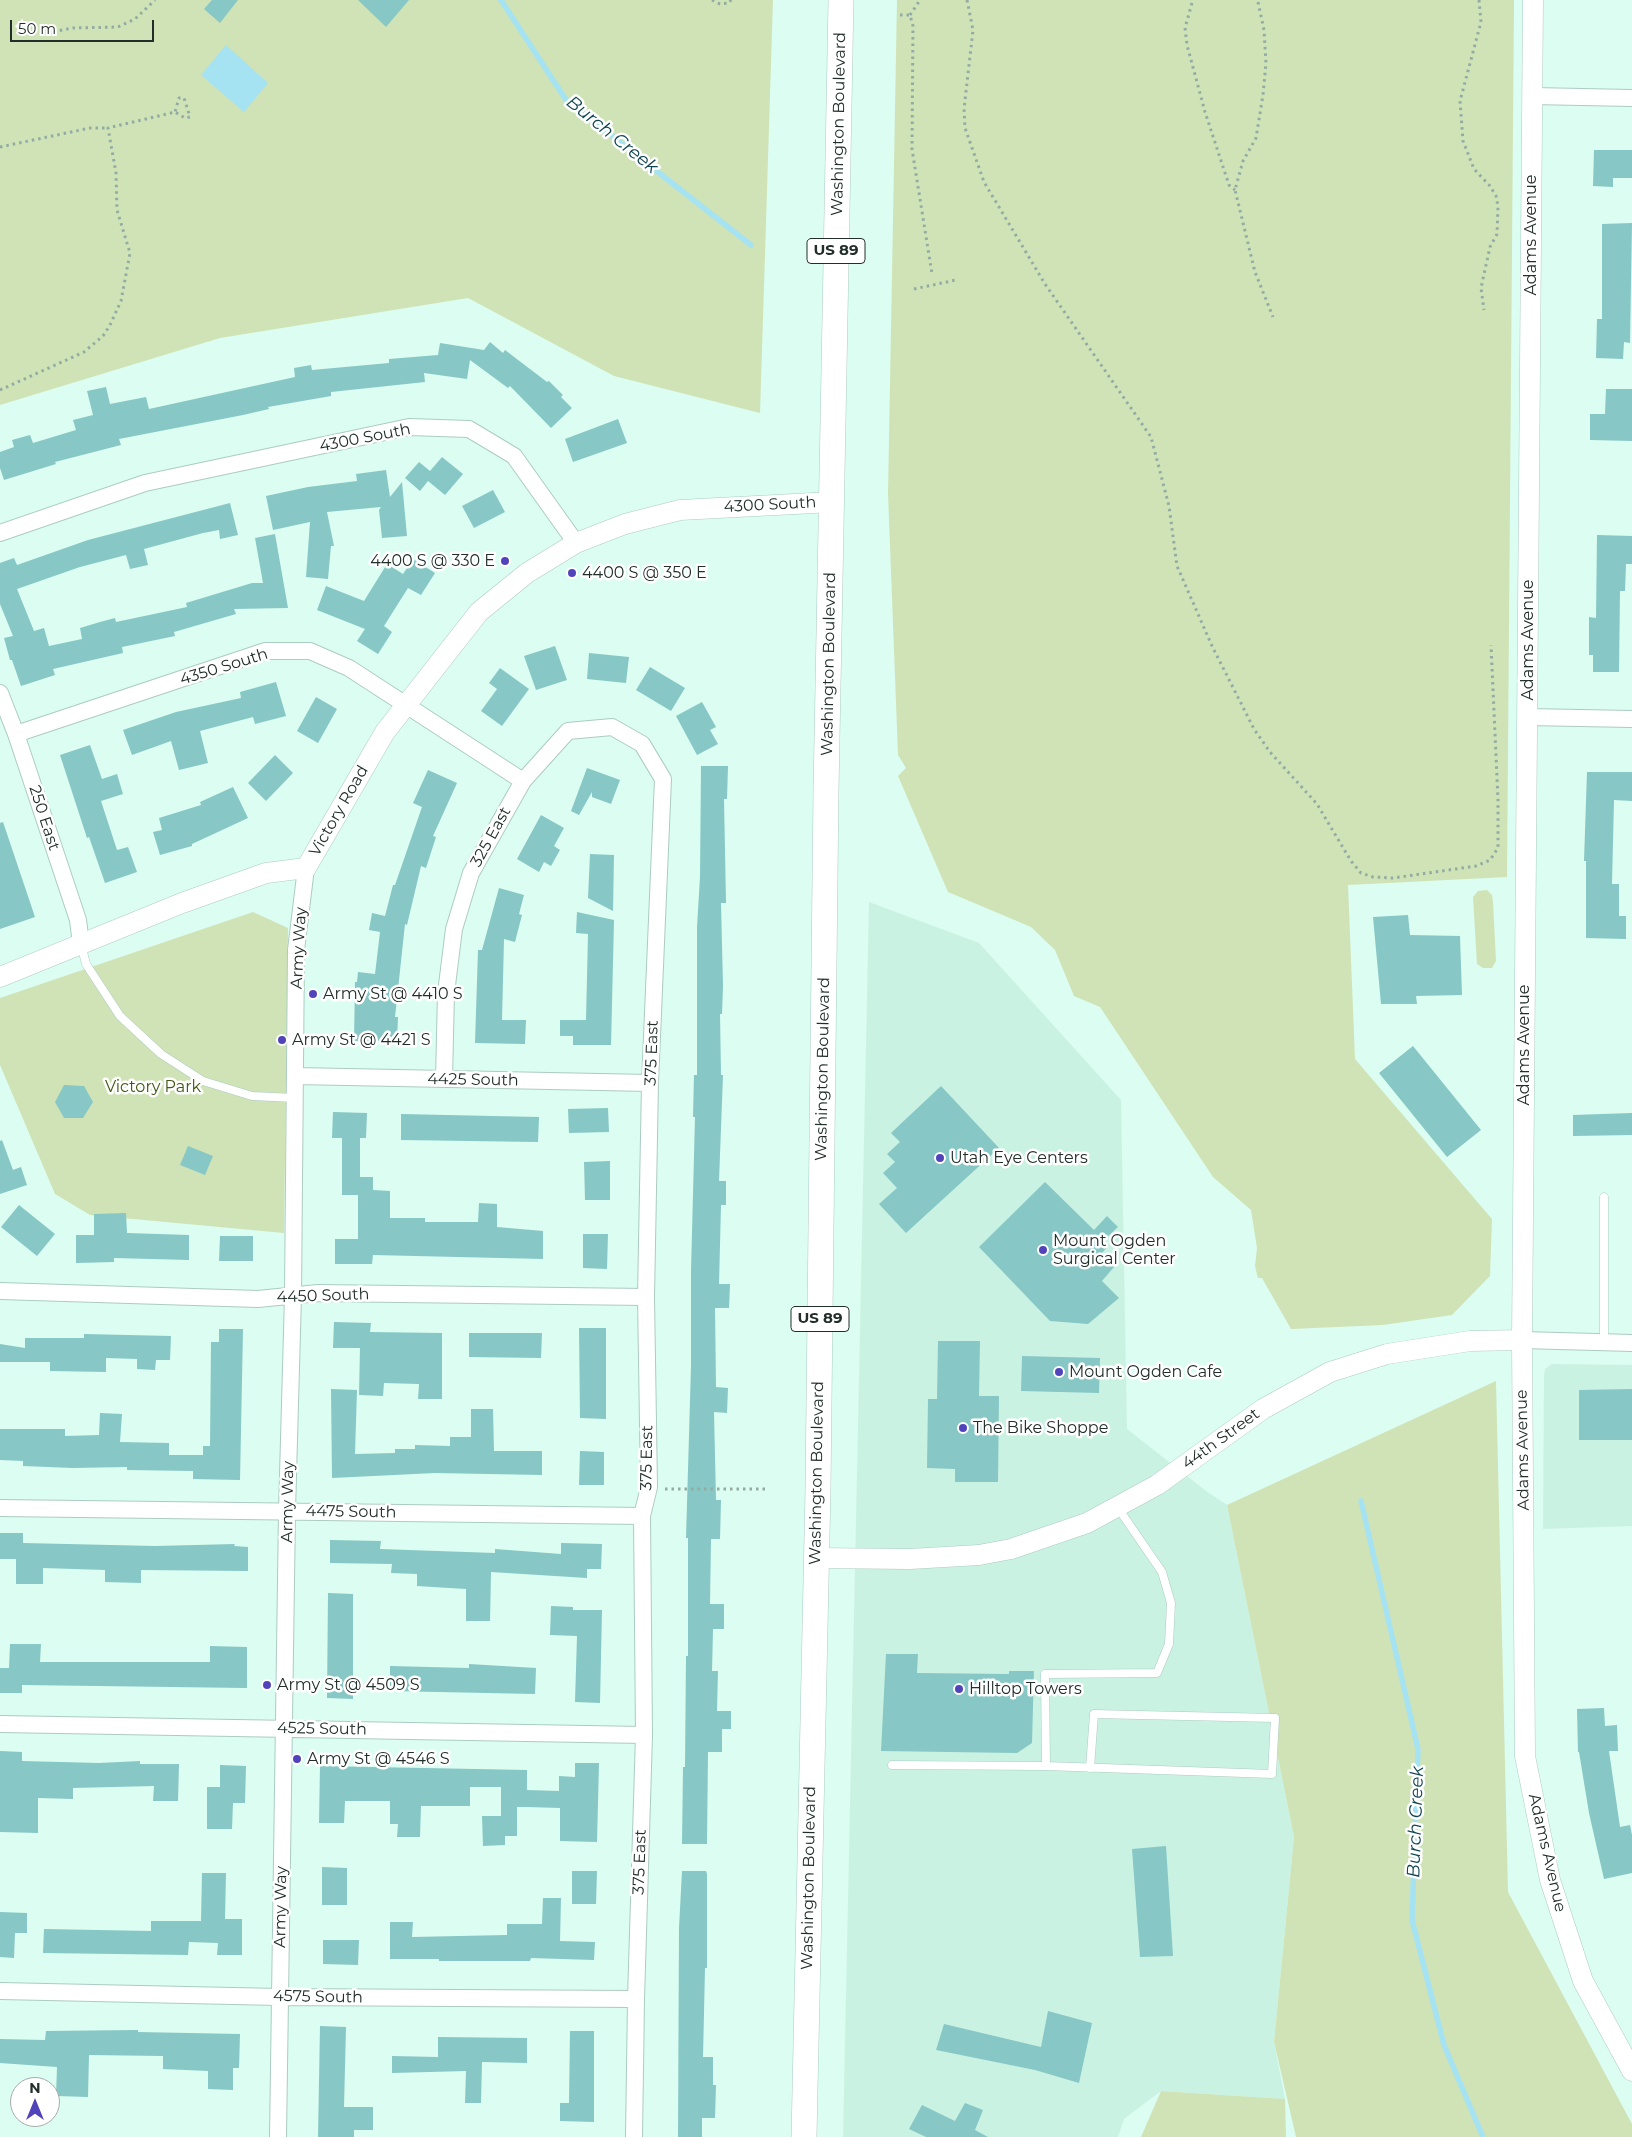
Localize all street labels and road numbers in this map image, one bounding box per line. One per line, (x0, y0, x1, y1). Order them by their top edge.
street label: Washington Boulevard (828, 32, 850, 216)
street label: Adams Avenue (1521, 174, 1541, 296)
road number: US 89 (807, 238, 865, 264)
street label: 4300 South (318, 420, 412, 456)
street label: 4300 South (723, 493, 817, 517)
street label: Washington Boulevard (818, 572, 840, 756)
street label: Adams Avenue (1518, 579, 1538, 701)
street label: 4350 South (178, 645, 270, 689)
street label: Victory Road (305, 762, 373, 860)
street label: 250 East (24, 783, 64, 853)
street label: 325 East (467, 804, 515, 870)
street label: Army Way (287, 907, 311, 989)
street label: Washington Boulevard (812, 977, 834, 1161)
street label: Adams Avenue (1514, 984, 1534, 1106)
street label: 375 East (641, 1020, 663, 1086)
street label: 4425 South (427, 1070, 519, 1090)
street label: 4450 South (276, 1285, 370, 1307)
road number: US 89 (791, 1306, 849, 1332)
street label: Washington Boulevard (806, 1381, 828, 1565)
street label: Adams Avenue (1512, 1389, 1534, 1511)
street label: 44th Street (1179, 1404, 1263, 1474)
street label: 375 East (637, 1425, 657, 1491)
street label: Army Way (278, 1461, 298, 1543)
street label: 4475 South (306, 1502, 396, 1522)
street label: 4525 South (277, 1719, 367, 1739)
street label: Washington Boulevard (798, 1786, 820, 1970)
street label: Adams Avenue (1524, 1792, 1570, 1914)
street label: 375 East (629, 1829, 651, 1895)
street label: Army Way (271, 1866, 291, 1948)
street label: 4575 South (273, 1987, 363, 2007)

